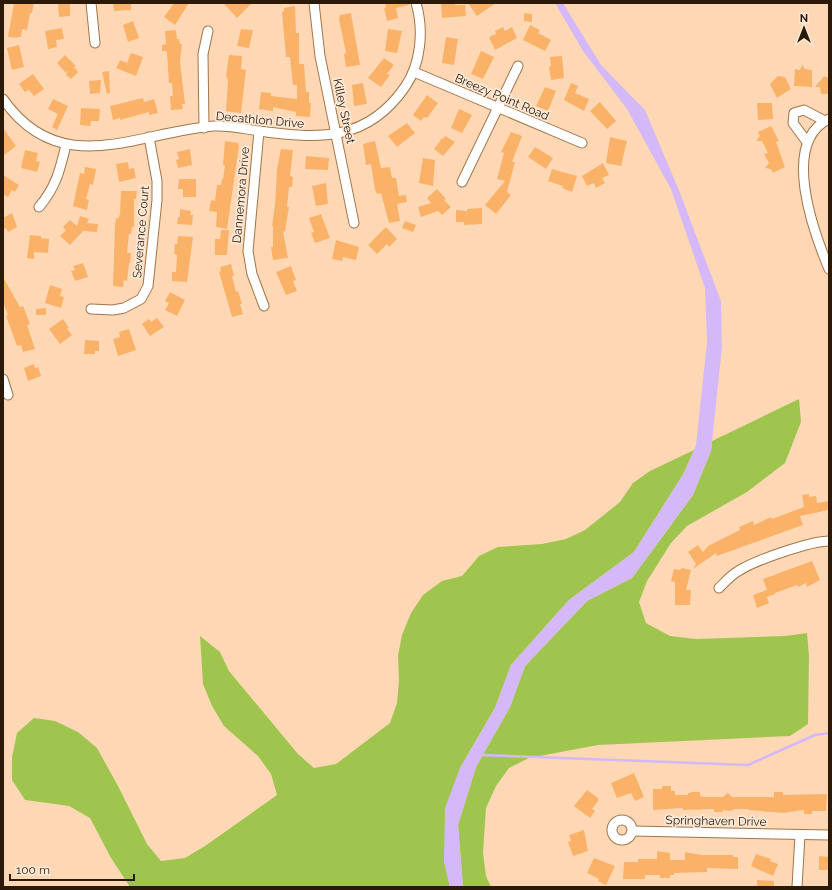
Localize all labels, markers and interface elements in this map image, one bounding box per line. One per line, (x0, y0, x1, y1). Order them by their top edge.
north arrow (784, 8, 824, 48)
text: N (800, 12, 808, 25)
street label: Breezy Point Road (453, 71, 551, 123)
street label: Killey Street (330, 77, 358, 145)
street label: Decathlon Drive (215, 109, 305, 131)
street label: Dannemora Drive (230, 146, 252, 244)
street label: Severance Court (130, 185, 152, 279)
street label: Springhaven Drive (665, 813, 767, 829)
scale bar (10, 856, 134, 882)
text: 100 m (16, 863, 50, 877)

